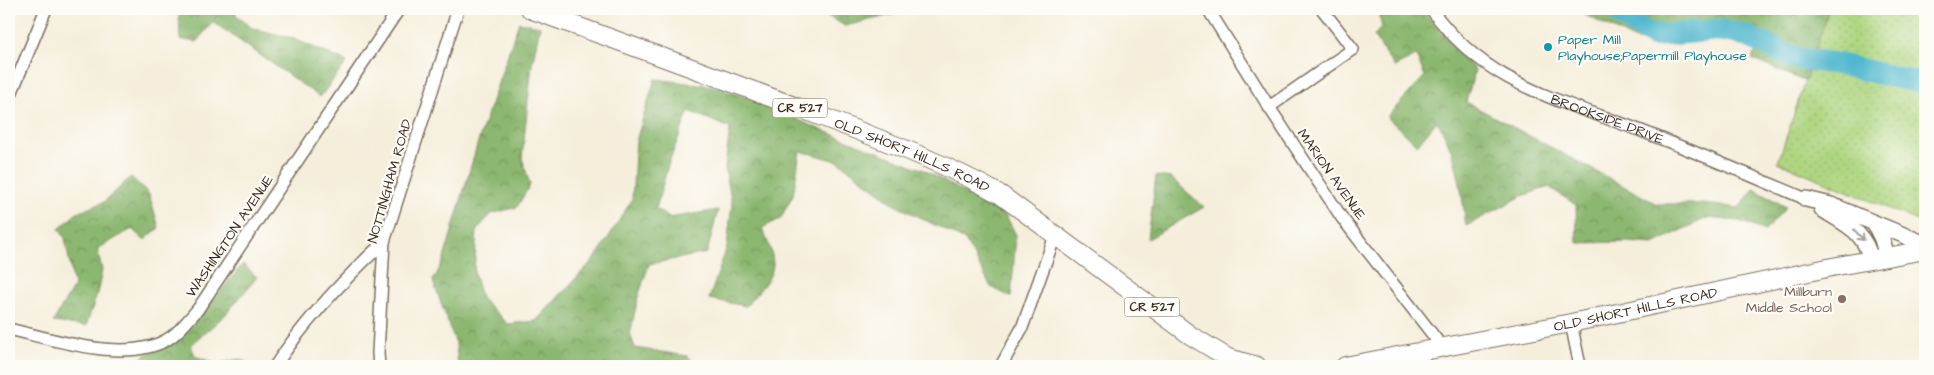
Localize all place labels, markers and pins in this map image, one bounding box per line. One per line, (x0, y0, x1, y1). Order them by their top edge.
place label: Paper Mill Playhouse;Papermill Playhouse (1558, 30, 1747, 66)
marker: Paper Mill Playhouse;Papermill Playhouse (1542, 41, 1554, 53)
place label: Millburn Middle School (1746, 282, 1832, 318)
marker: Millburn Middle School (1836, 293, 1848, 305)

